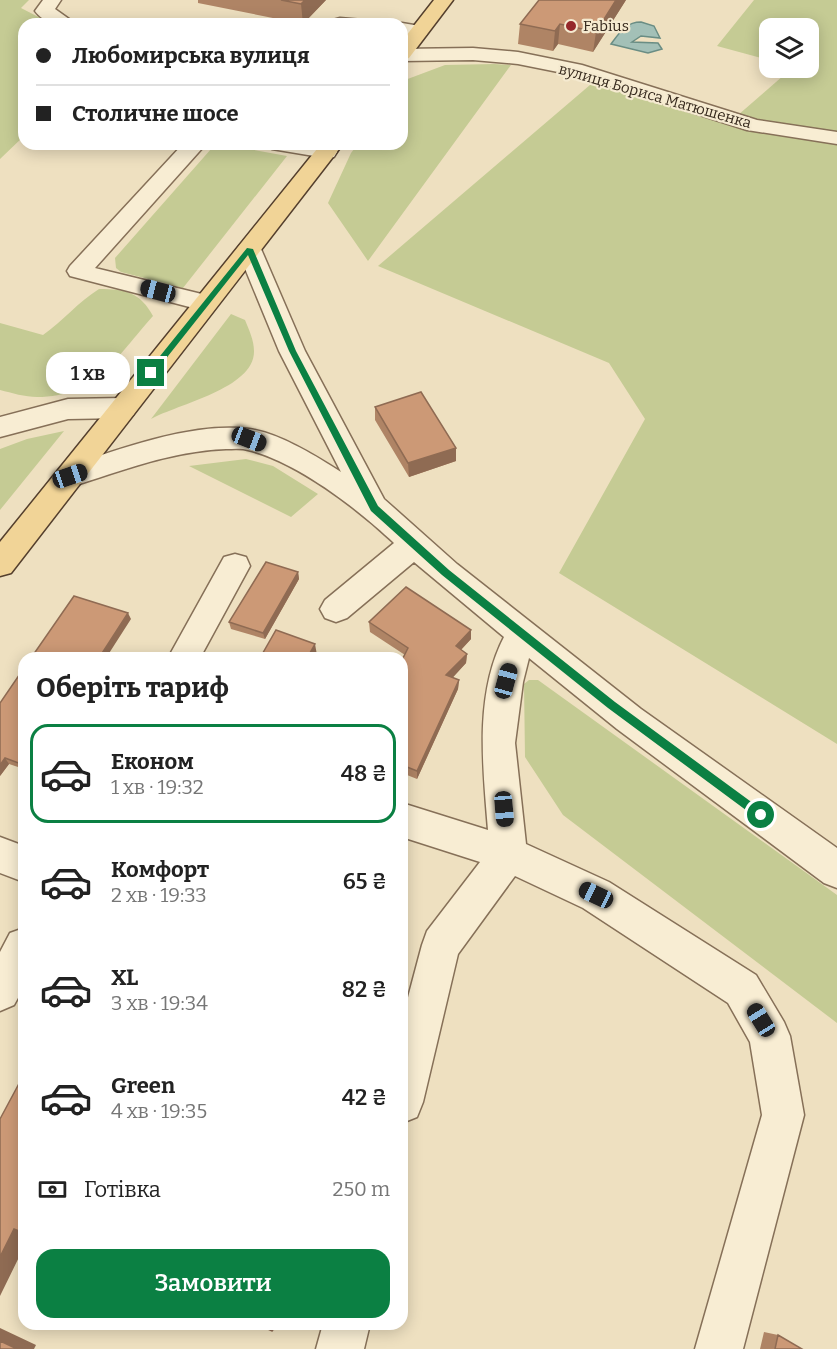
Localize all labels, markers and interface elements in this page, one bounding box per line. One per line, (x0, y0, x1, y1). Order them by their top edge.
place label: Fabius (583, 17, 629, 35)
map controls (759, 18, 819, 78)
button: layers (759, 18, 819, 78)
marker: Fabius (564, 19, 578, 33)
text: Любомирська вулиця (72, 42, 310, 69)
street label: вулиця Бориса Матюшенка (557, 60, 753, 132)
text: Столичне шосе (72, 100, 239, 127)
car (138, 278, 178, 304)
callout: 1 хв (46, 352, 130, 394)
route end (137, 359, 164, 386)
text: 1 хв (71, 361, 105, 385)
car (229, 424, 269, 454)
car (50, 462, 90, 490)
car (493, 661, 519, 701)
text: Оберіть тариф (36, 672, 229, 704)
icon: car (39, 747, 93, 801)
text: Економ (111, 748, 194, 775)
text: 48 ₴ (341, 760, 387, 787)
text: 1 хв · 19:32 (111, 775, 204, 799)
car (493, 790, 515, 828)
route start (747, 801, 774, 828)
icon: car (39, 855, 93, 909)
text: Комфорт (111, 856, 209, 883)
text: 65 ₴ (343, 868, 387, 895)
car (576, 879, 616, 911)
text: 2 хв · 19:33 (111, 883, 207, 907)
icon: car (39, 963, 93, 1017)
text: XL (111, 964, 138, 991)
text: 82 ₴ (342, 976, 387, 1003)
text: 3 хв · 19:34 (111, 991, 208, 1015)
car (744, 1000, 778, 1040)
icon: car (39, 1071, 93, 1125)
text: Green (111, 1072, 175, 1099)
text: 42 ₴ (342, 1084, 387, 1111)
text: 4 хв · 19:35 (111, 1099, 207, 1123)
icon: cash (36, 1173, 69, 1206)
text: Готівка (84, 1176, 161, 1203)
text: 250 m (333, 1177, 390, 1201)
button: Замовити (36, 1249, 390, 1318)

